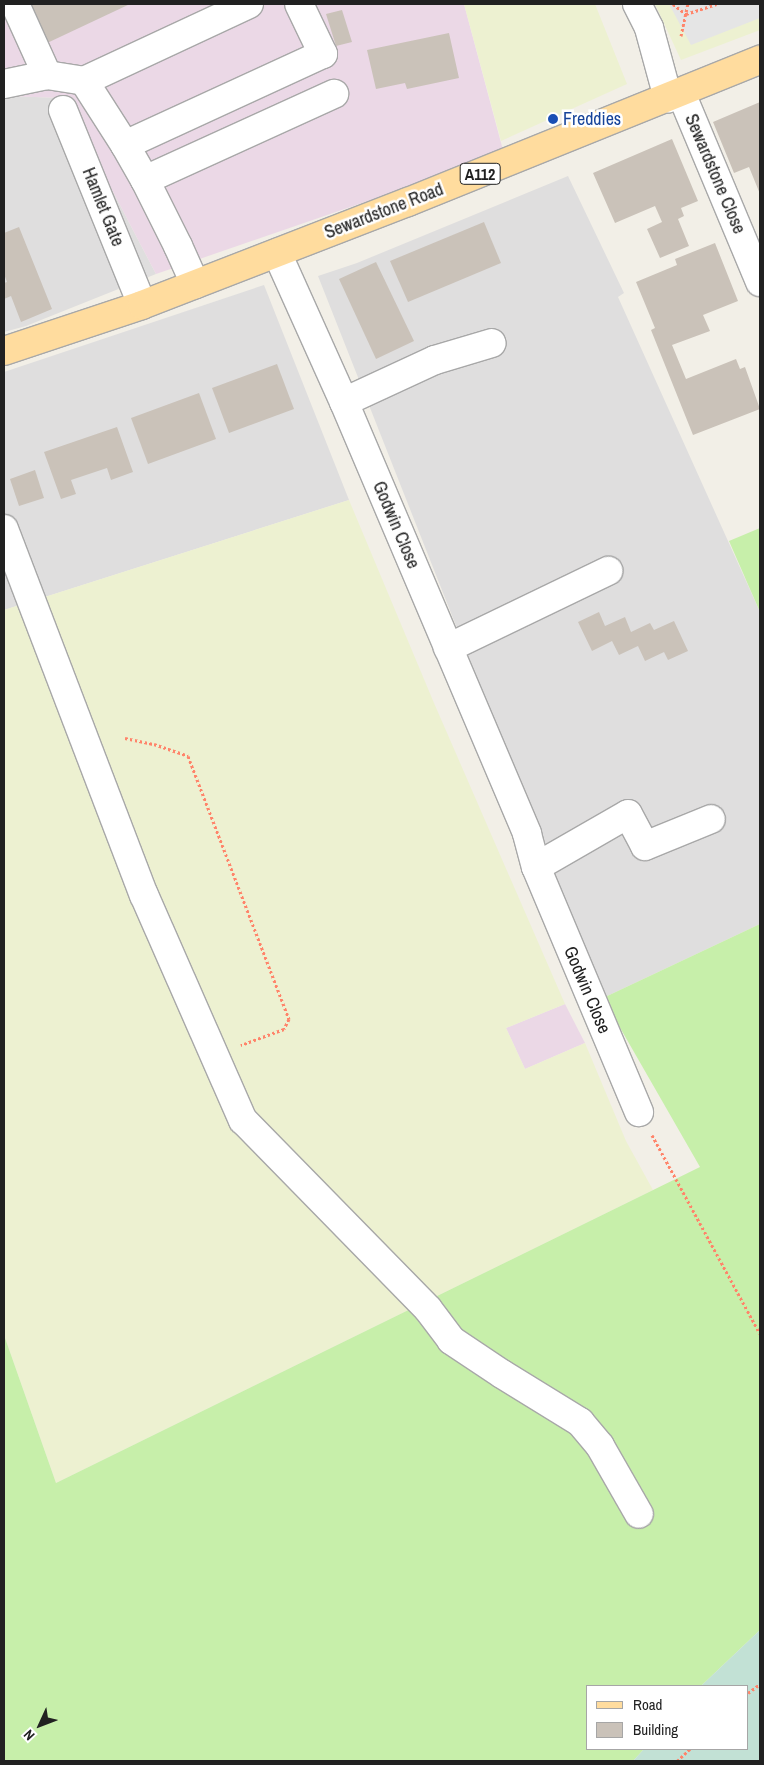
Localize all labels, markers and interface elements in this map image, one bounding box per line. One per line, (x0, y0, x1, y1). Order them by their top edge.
place label: Freddies (563, 108, 621, 130)
street label: Sewardstone Close (680, 111, 750, 237)
marker: Freddies (547, 113, 559, 125)
road number: A112 (459, 160, 501, 188)
street label: Hamlet Gate (77, 165, 129, 249)
street label: Sewardstone Road (322, 178, 446, 244)
street label: Godwin Close (368, 478, 424, 572)
street label: Godwin Close (559, 943, 615, 1037)
legend (586, 1685, 749, 1750)
text: Road (633, 1694, 662, 1715)
north arrow (15, 1700, 65, 1750)
text: Building (633, 1719, 678, 1740)
text: N (20, 1726, 38, 1744)

